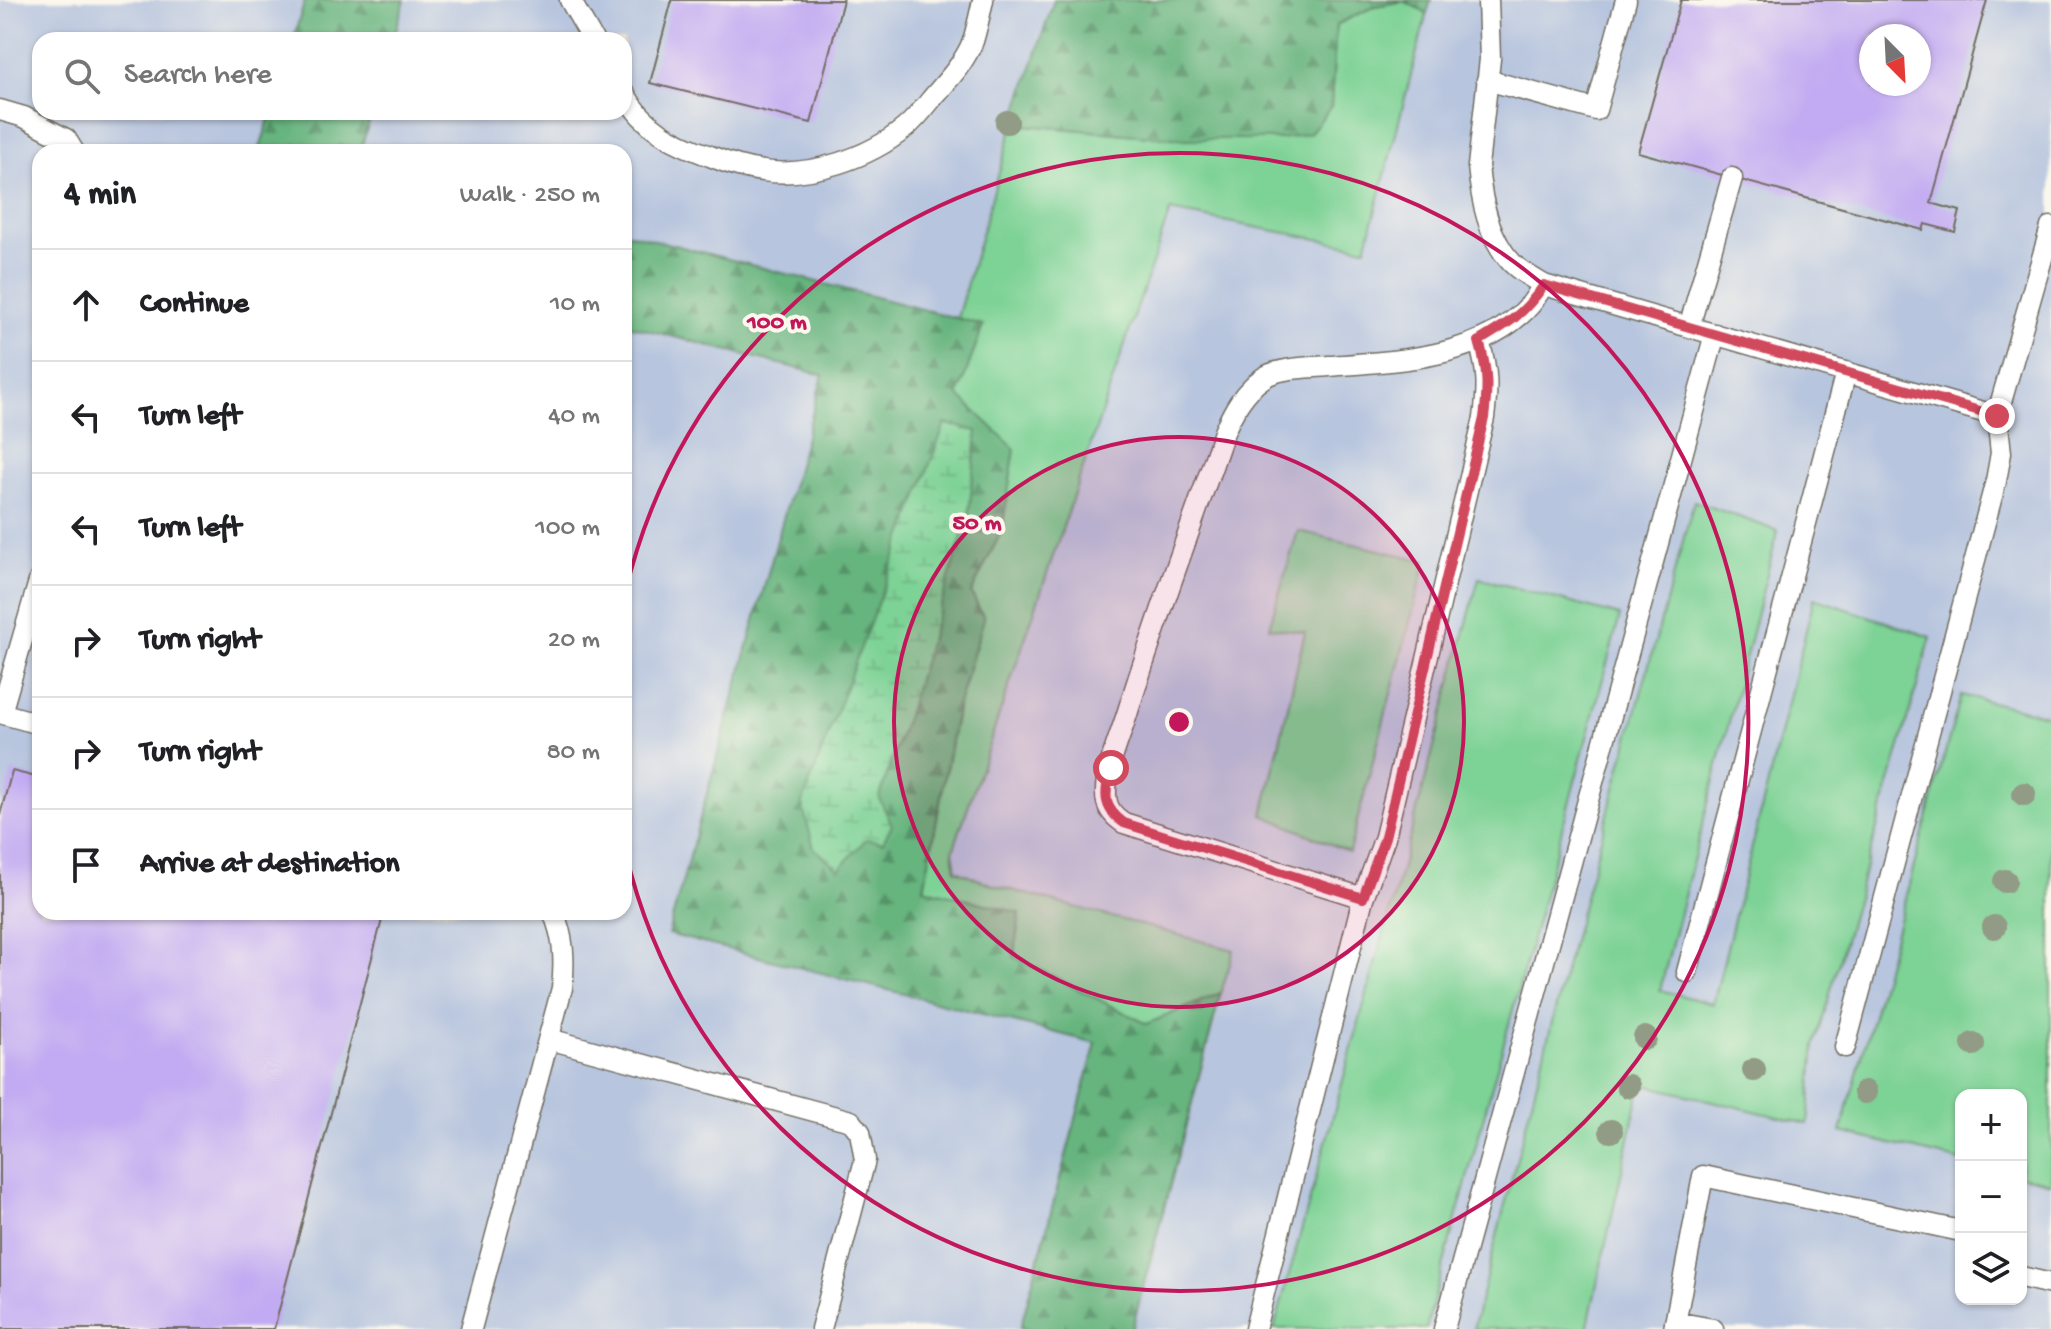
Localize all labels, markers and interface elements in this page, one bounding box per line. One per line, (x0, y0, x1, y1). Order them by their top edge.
north arrow (1859, 24, 1931, 96)
search box (32, 32, 632, 120)
icon: search (60, 54, 104, 98)
text: Search here (124, 59, 272, 94)
text: 4 min (64, 176, 136, 216)
text: Walk · 250 m (460, 181, 600, 212)
icon: ahead (64, 283, 108, 327)
text: Continue (140, 288, 249, 323)
text: 10 m (550, 290, 600, 321)
text: 100 m (746, 309, 807, 338)
icon: left (64, 395, 108, 439)
route end (1979, 398, 2015, 434)
text: Turn left (140, 400, 241, 435)
text: 40 m (548, 402, 600, 433)
icon: left (64, 507, 108, 551)
text: 50 m (953, 510, 1001, 539)
text: Turn left (140, 512, 241, 547)
text: 100 m (535, 514, 600, 545)
icon: right (64, 619, 108, 663)
text: Turn right (140, 624, 260, 659)
text: 20 m (548, 626, 600, 657)
centre of rings (1165, 708, 1193, 736)
icon: right (64, 731, 108, 775)
text: Turn right (140, 736, 260, 771)
text: 80 m (546, 738, 600, 769)
route start (1093, 750, 1129, 786)
icon: arrive (64, 843, 108, 887)
text: Arrive at destination (140, 848, 400, 883)
map controls (1955, 1089, 2027, 1305)
button: + (1955, 1089, 2027, 1161)
button: − (1955, 1161, 2027, 1233)
button: layers (1955, 1233, 2027, 1305)

